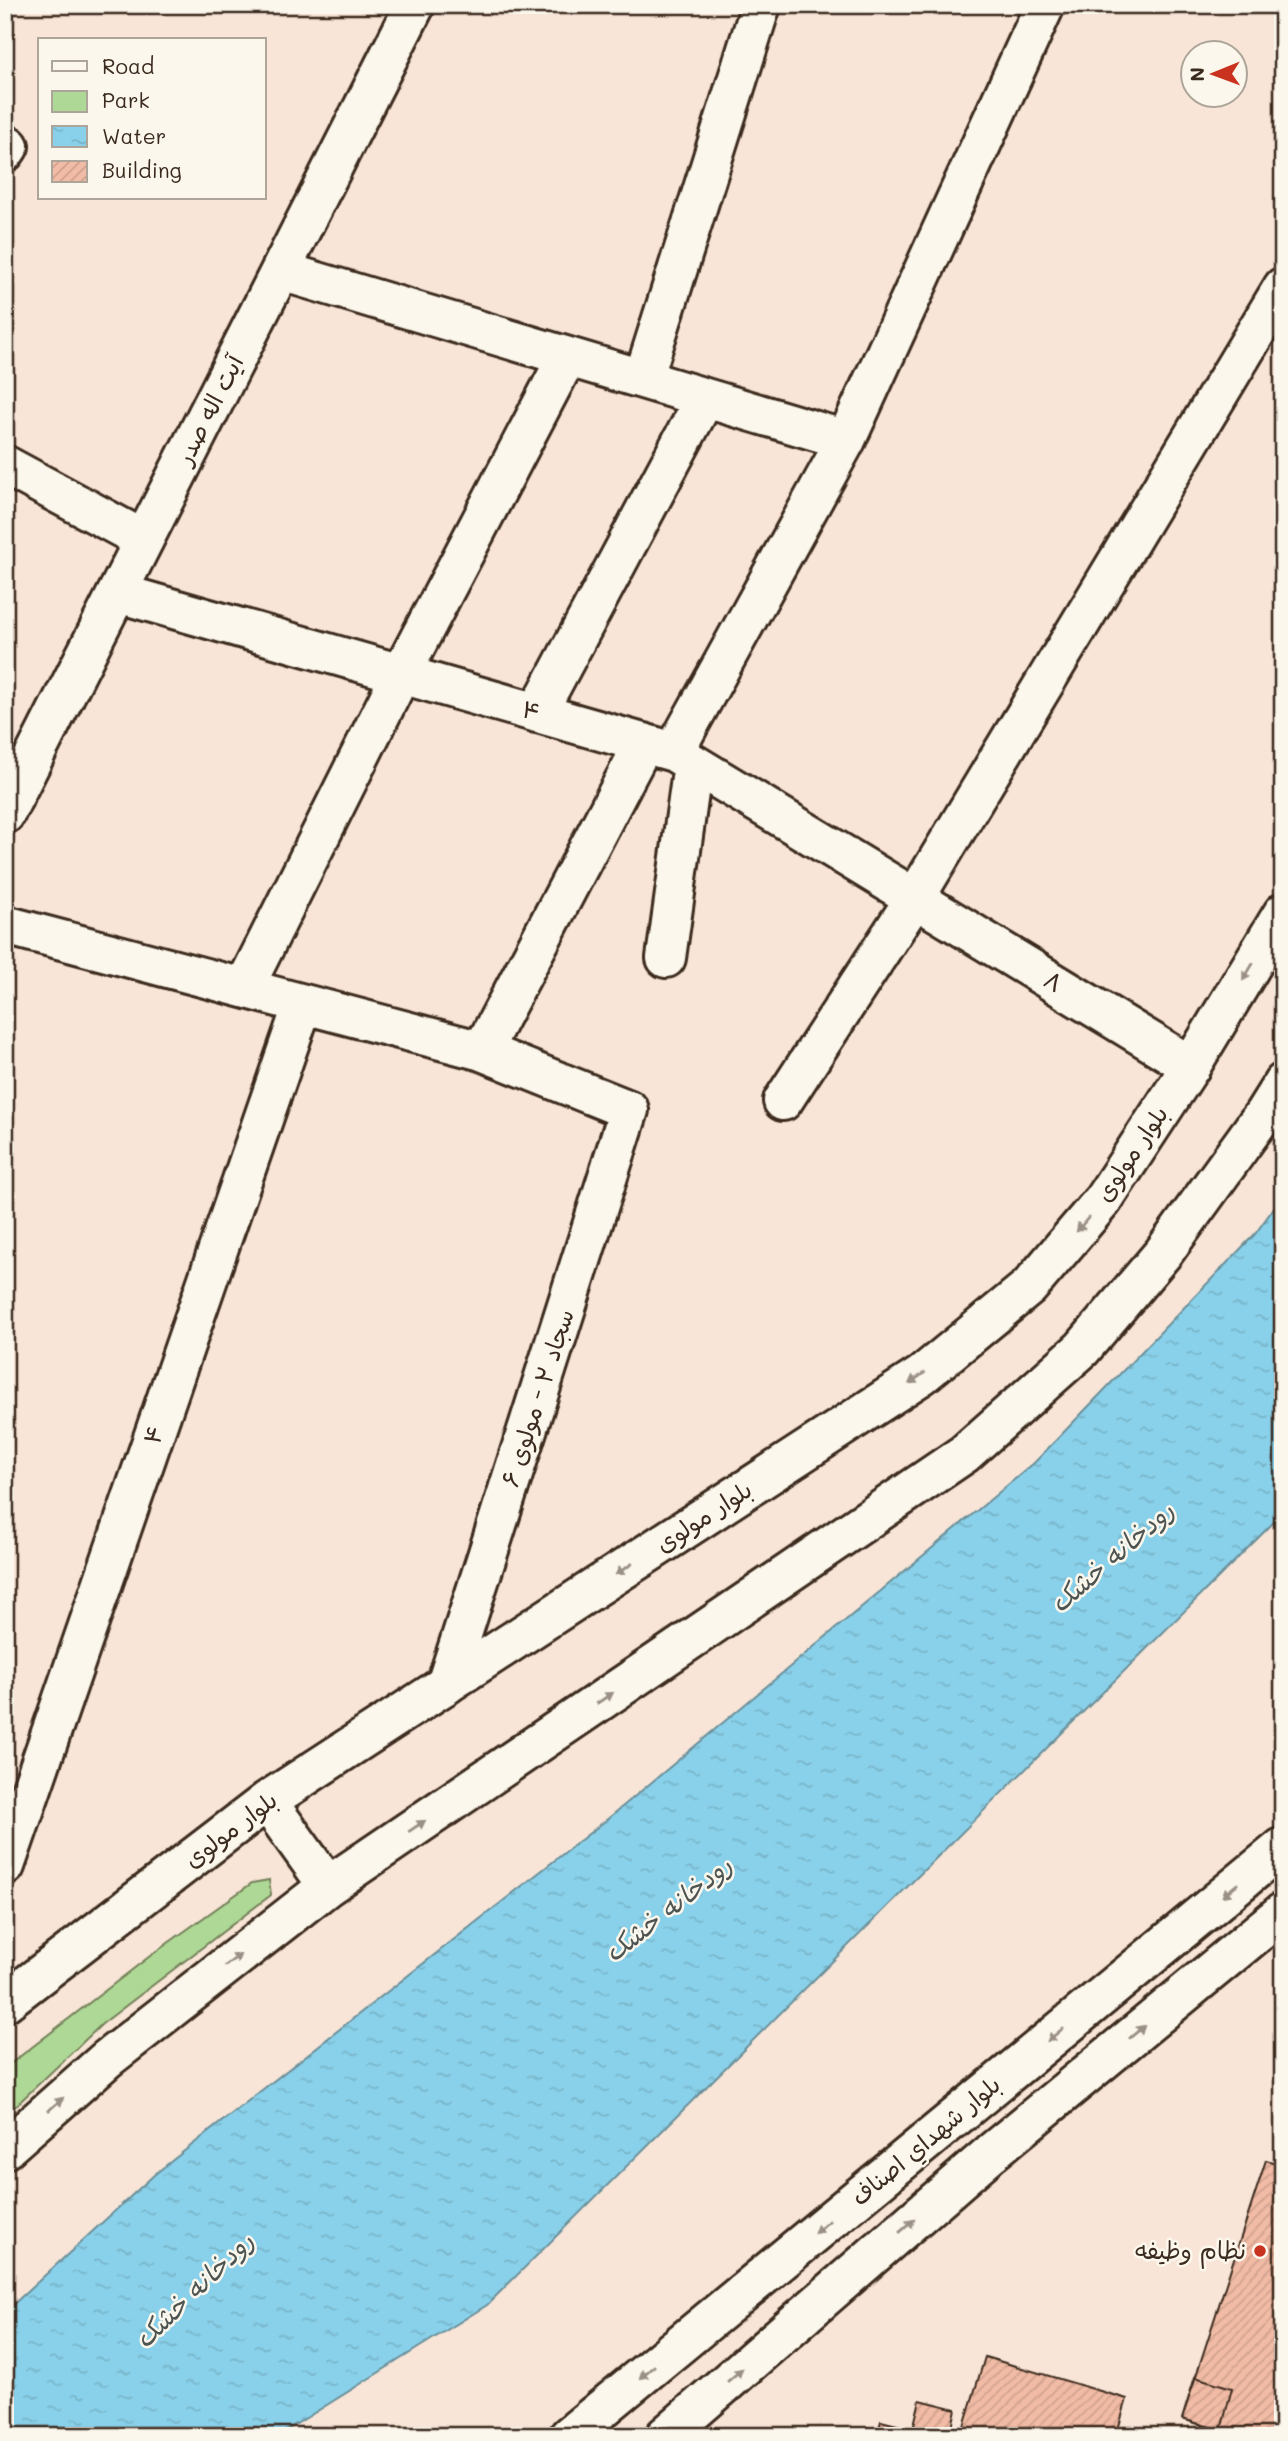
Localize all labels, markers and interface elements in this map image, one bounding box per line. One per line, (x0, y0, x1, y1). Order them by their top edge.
legend (38, 38, 266, 200)
north arrow (1180, 38, 1250, 108)
text: Road (102, 52, 154, 79)
text: N (1184, 67, 1209, 82)
text: Park (102, 86, 150, 113)
text: Water (102, 122, 166, 149)
text: Building (102, 156, 182, 183)
street label: آیت اله صدر (167, 348, 250, 471)
street label: ۴ (518, 692, 544, 727)
one-way arrow (1241, 962, 1254, 981)
street label: ۸ (1039, 963, 1069, 998)
street label: بلوار مولوی (1087, 1099, 1175, 1208)
one-way arrow (1076, 1215, 1091, 1232)
street label: سجاد ۲ - مولوی ۶ (493, 1305, 581, 1491)
one-way arrow (908, 1371, 926, 1385)
street label: ۴ (135, 1421, 170, 1448)
street label: بلوار مولوی (649, 1473, 758, 1559)
water label: رودخانه خشک (1042, 1493, 1180, 1619)
one-way arrow (615, 1563, 634, 1576)
one-way arrow (595, 1692, 615, 1705)
street label: بلوار مولوی (177, 1784, 284, 1875)
one-way arrow (407, 1820, 426, 1833)
water label: رودخانه خشک (597, 1848, 738, 1969)
one-way arrow (1222, 1883, 1240, 1898)
one-way arrow (224, 1953, 242, 1968)
one-way arrow (1128, 2025, 1146, 2040)
one-way arrow (1046, 2027, 1063, 2042)
street label: بلوار شهداي اصناف (844, 2068, 1008, 2214)
one-way arrow (48, 2097, 65, 2112)
one-way arrow (898, 2218, 916, 2234)
one-way arrow (814, 2219, 831, 2234)
water label: رودخانه خشک (126, 2224, 260, 2355)
place label: نظام وظیفه (1135, 2234, 1246, 2269)
marker: نظام وظیفه (1252, 2243, 1268, 2259)
one-way arrow (638, 2364, 656, 2379)
one-way arrow (726, 2367, 744, 2383)

